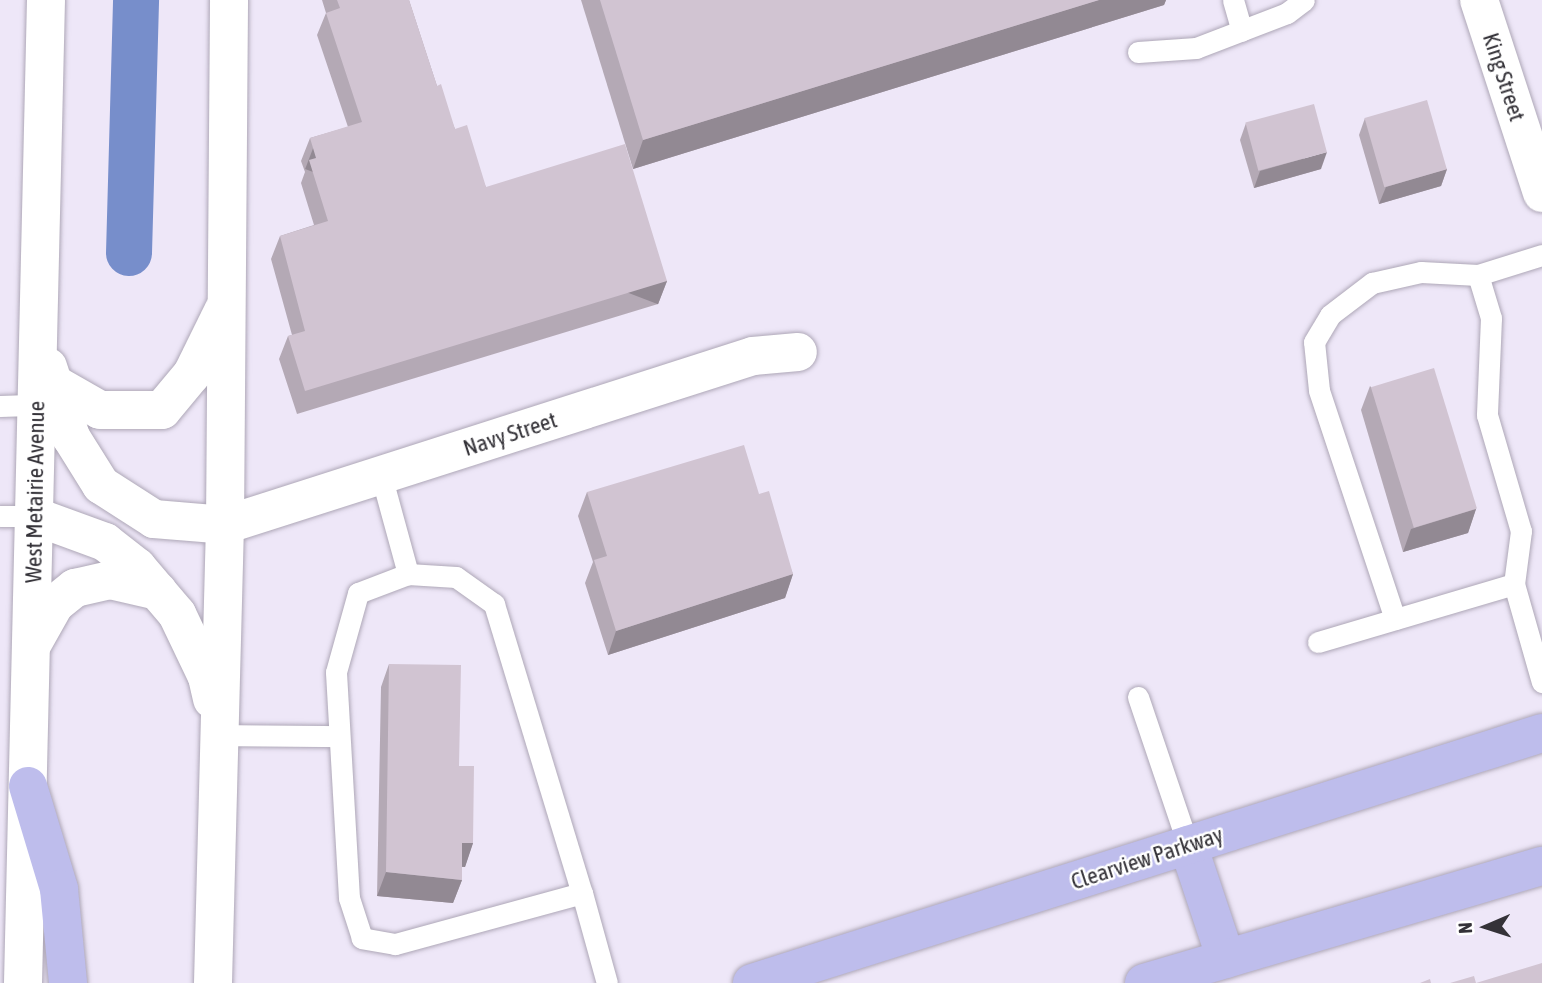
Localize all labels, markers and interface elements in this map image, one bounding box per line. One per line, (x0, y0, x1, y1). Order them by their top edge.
street label: King Street (1477, 29, 1531, 125)
street label: West Metairie Avenue (20, 401, 50, 583)
street label: Navy Street (460, 406, 560, 462)
street label: Clearview Parkway (1068, 820, 1226, 896)
north arrow (1451, 892, 1521, 962)
text: N (1454, 922, 1476, 934)

